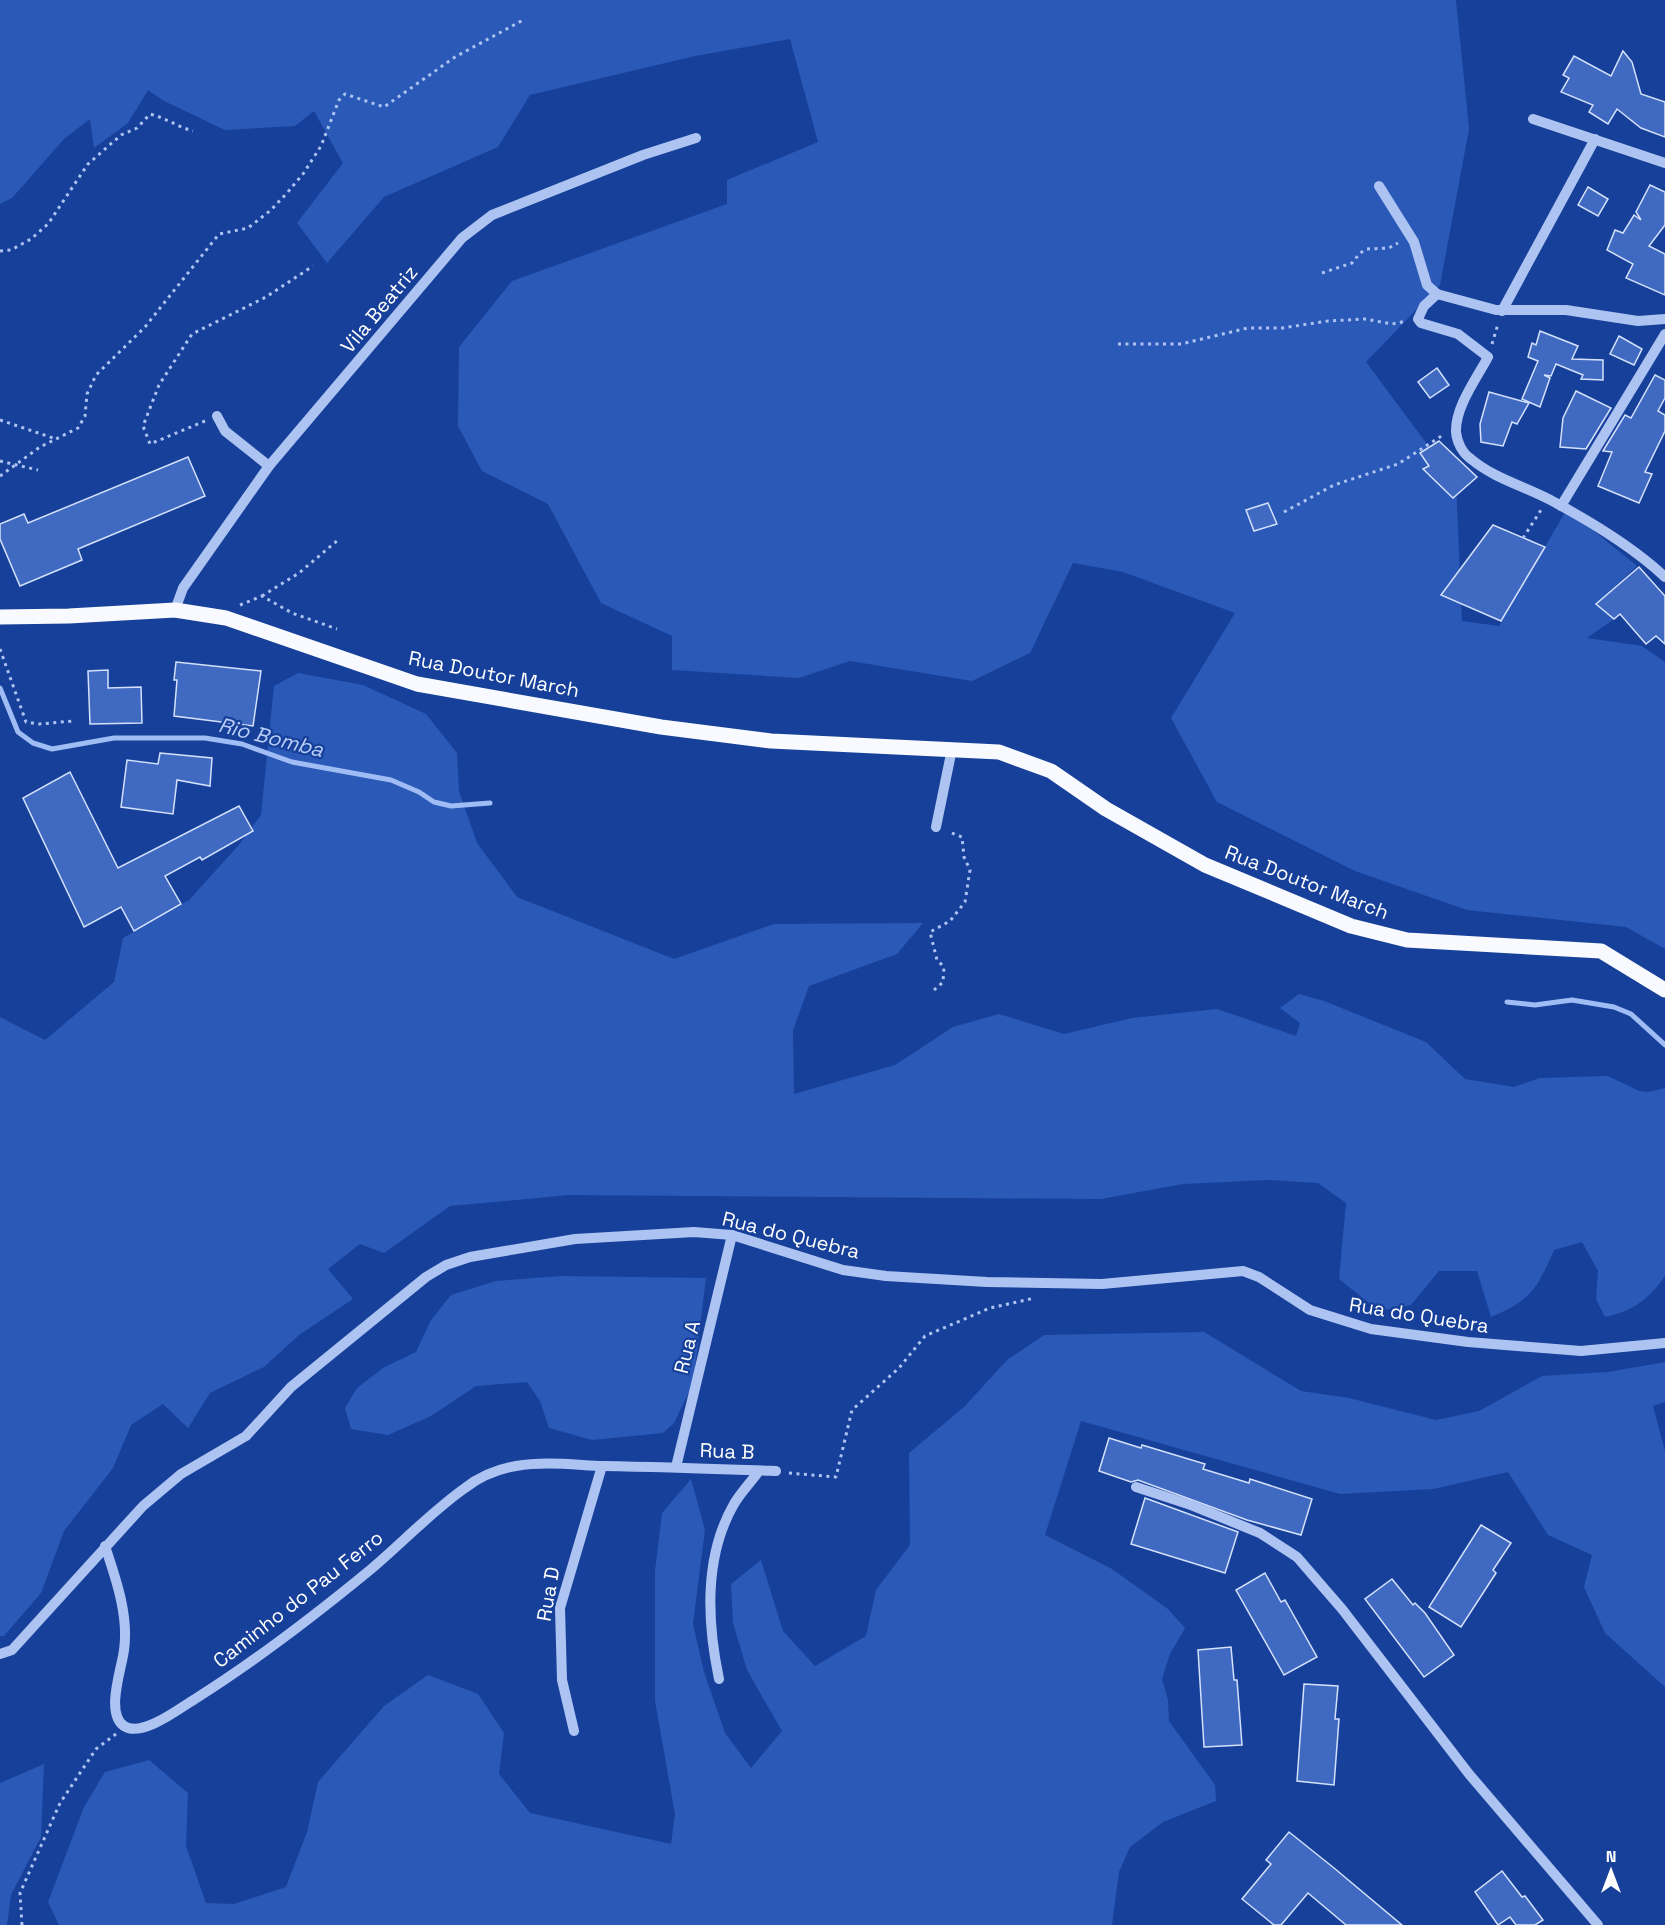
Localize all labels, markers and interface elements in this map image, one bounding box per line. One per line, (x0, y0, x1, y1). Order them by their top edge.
street label: Vila Beatriz (335, 260, 423, 358)
street label: Rua Doutor March (406, 645, 582, 703)
water label: Rio Bomba (216, 711, 327, 763)
street label: Rua Doutor March (1221, 839, 1393, 925)
street label: Rua do Quebra (719, 1205, 863, 1265)
street label: Rua do Quebra (1347, 1291, 1491, 1339)
street label: Rua A (668, 1317, 706, 1376)
street label: Rua B (699, 1437, 755, 1465)
street label: Caminho do Pau Ferro (208, 1524, 388, 1674)
street label: Rua D (530, 1565, 566, 1623)
north arrow (1581, 1841, 1641, 1901)
text: N (1606, 1846, 1616, 1867)

